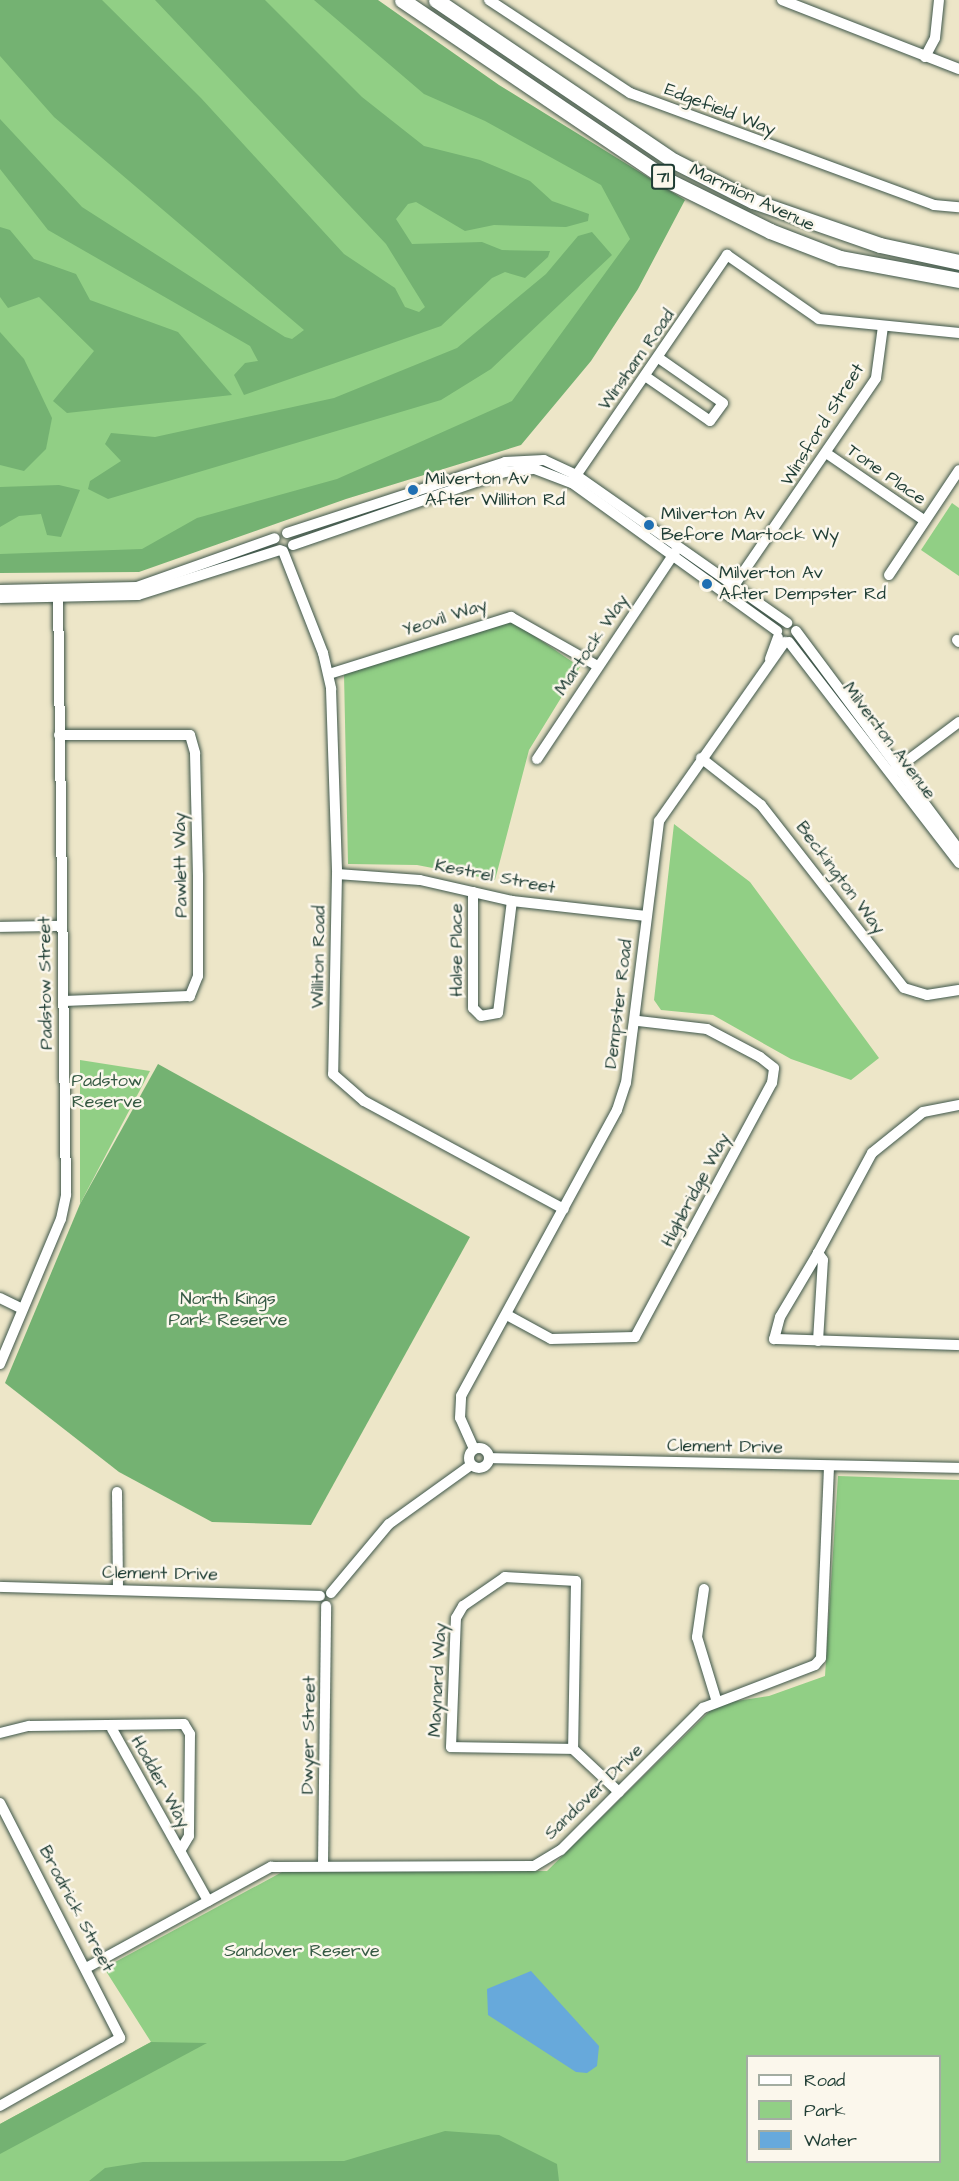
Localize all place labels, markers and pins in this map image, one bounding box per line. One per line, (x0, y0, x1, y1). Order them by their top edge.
place label: Milverton Av After Williton Rd (425, 469, 565, 512)
marker: Milverton Av After Williton Rd (406, 483, 420, 497)
place label: Milverton Av Before Martock Wy (661, 504, 839, 546)
marker: Milverton Av Before Martock Wy (642, 518, 656, 532)
place label: Milverton Av After Dempster Rd (719, 563, 886, 606)
marker: Milverton Av After Dempster Rd (700, 577, 714, 591)

